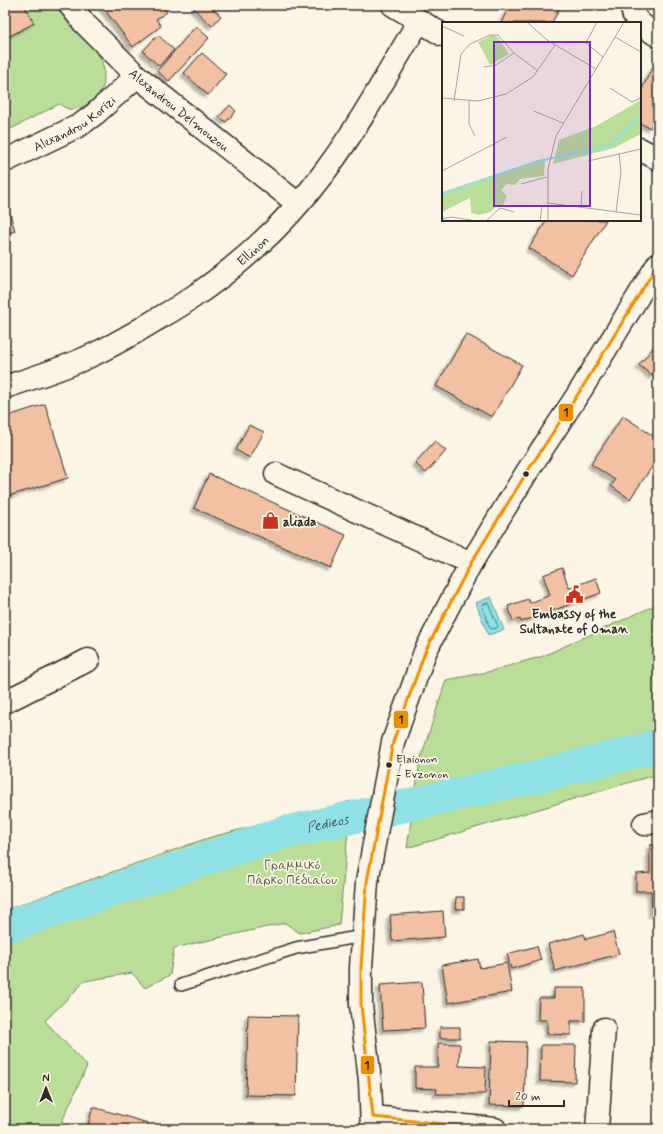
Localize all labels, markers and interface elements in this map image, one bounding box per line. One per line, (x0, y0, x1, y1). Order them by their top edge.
inset map (442, 22, 641, 221)
street label: Alexandrou Delmouzou (125, 66, 232, 156)
street label: Alexandrou Korizi (31, 92, 120, 156)
street label: Ellinon (234, 232, 273, 270)
line badge: 1 (558, 403, 574, 422)
text: 1 (564, 406, 569, 420)
unlabelled marker (521, 469, 531, 479)
shop icon: aliada (260, 511, 280, 531)
place label: aliada (283, 514, 316, 531)
public building icon: Embassy of the Sultanate of Oman (564, 584, 584, 604)
place label: Embassy of the Sultanate of Oman (520, 606, 629, 638)
line badge: 1 (393, 710, 409, 729)
text: 1 (399, 713, 404, 727)
place label: Elaionon - Evzonon (396, 752, 448, 783)
marker: Elaionon - Evzonon (384, 760, 394, 770)
water label: Pedieos (305, 810, 352, 837)
park label: Γραμμικό Πάρκο Πεδιαίου (247, 857, 337, 889)
line badge: 1 (360, 1055, 375, 1075)
text: 1 (365, 1059, 370, 1073)
north arrow (26, 1068, 66, 1108)
text: N (42, 1072, 50, 1086)
scale bar (509, 1082, 564, 1108)
text: 20 m (515, 1089, 541, 1105)

